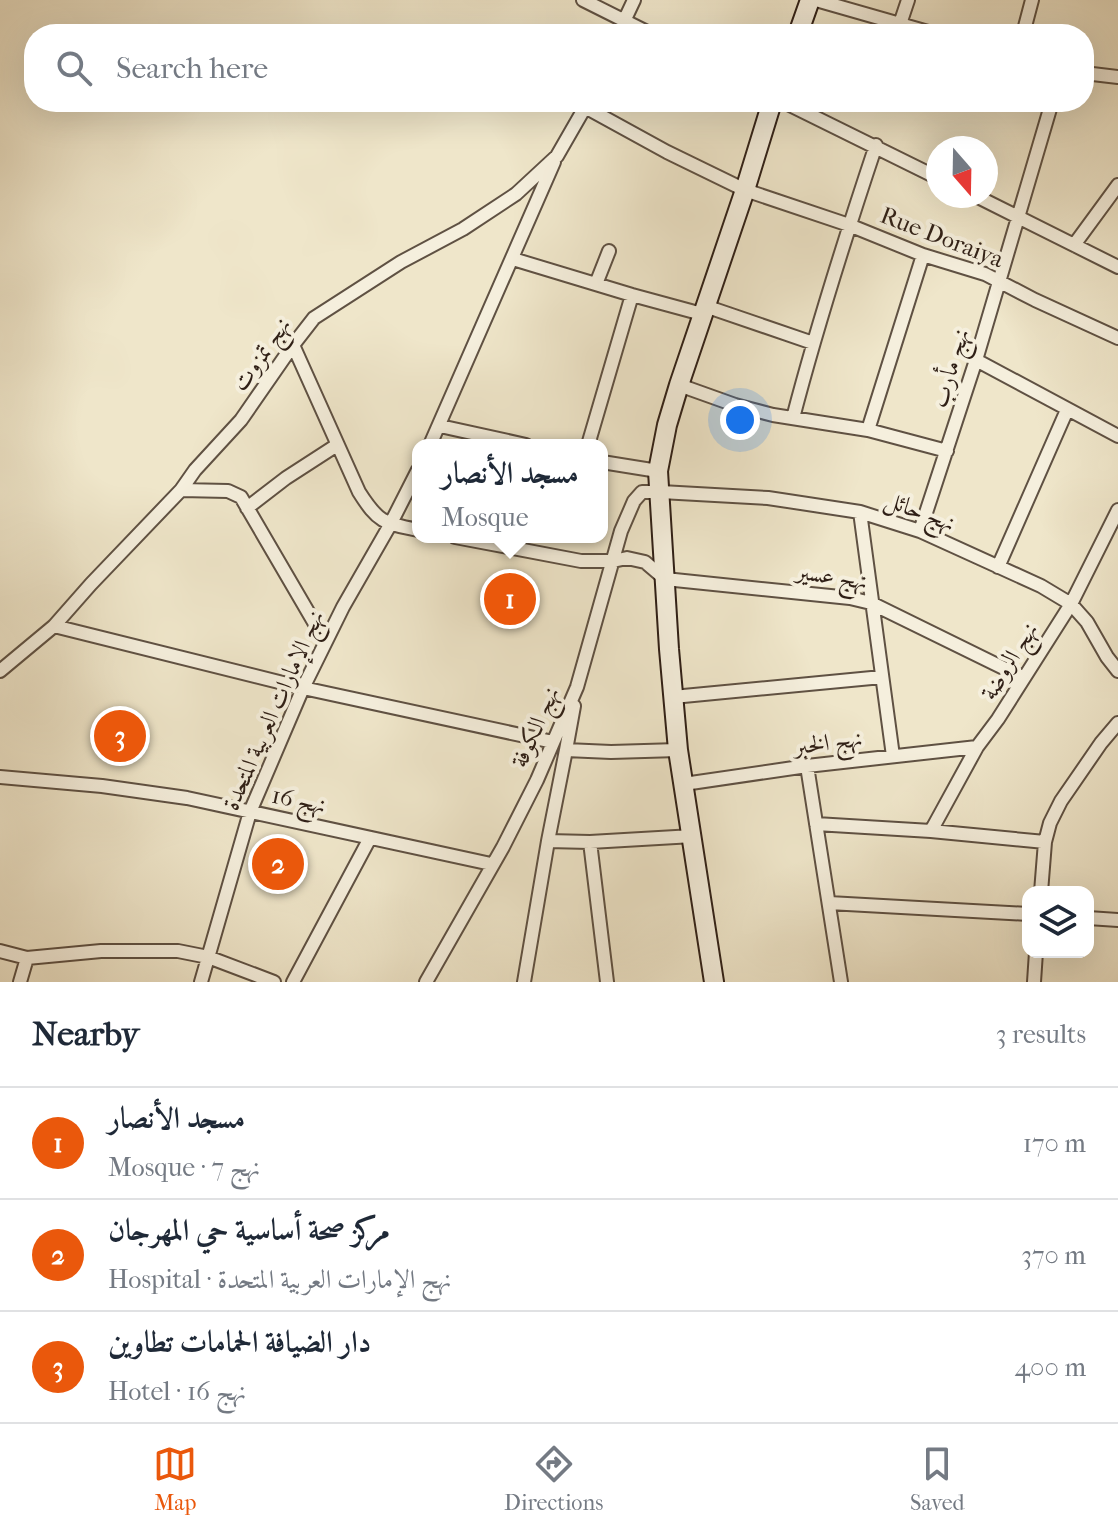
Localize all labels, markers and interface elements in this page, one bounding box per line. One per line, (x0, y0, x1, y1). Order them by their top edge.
search box (24, 24, 1094, 112)
icon: search (52, 46, 96, 90)
text: Search here (116, 51, 268, 86)
north arrow (926, 136, 998, 208)
street label: Rue Doraiya (877, 201, 1008, 274)
street label: نهج تمزوت (225, 312, 302, 400)
street label: نهج مأرب (922, 324, 982, 413)
your location (720, 400, 760, 440)
popup (412, 439, 608, 543)
text: مسجد الأنصار (441, 456, 579, 491)
street label: نهج حائل (878, 485, 959, 544)
text: Mosque (441, 502, 529, 533)
street label: نهج عسير (790, 556, 869, 602)
pin: 1 (484, 569, 536, 629)
street label: نهج الإمارات العربية المتحدة (216, 606, 336, 817)
street label: نهج الروضة (974, 617, 1050, 709)
street label: نهج الكوفة (505, 682, 572, 775)
pin: 3 (94, 706, 146, 766)
street label: نهج الخبر (789, 724, 865, 767)
street label: نهج 16 (268, 781, 329, 826)
pin: 2 (252, 834, 304, 894)
map controls (1022, 886, 1094, 958)
button: layers (1022, 886, 1094, 958)
text: Nearby (32, 1014, 139, 1054)
text: 3 results (996, 1019, 1086, 1050)
text: مسجد الأنصار (108, 1101, 245, 1136)
text: 1 (53, 1128, 63, 1159)
text: 170 m (1023, 1128, 1086, 1159)
text: Mosque · نهج 7 (108, 1152, 260, 1183)
text: مركز صحة أساسية حي المهرجان (108, 1213, 390, 1248)
text: 2 (51, 1240, 65, 1271)
text: 370 m (1021, 1240, 1086, 1271)
text: Hospital · نهج الإمارات العربية المتحدة (108, 1264, 451, 1295)
text: دار الضيافة الحمامات تطاوين (108, 1325, 371, 1360)
text: 3 (53, 1352, 63, 1383)
text: 400 m (1015, 1352, 1086, 1383)
text: Hotel · نهج 16 (108, 1376, 246, 1407)
tab: Map (153, 1442, 197, 1516)
tab: Directions (504, 1442, 603, 1516)
tab: Saved (910, 1442, 965, 1516)

